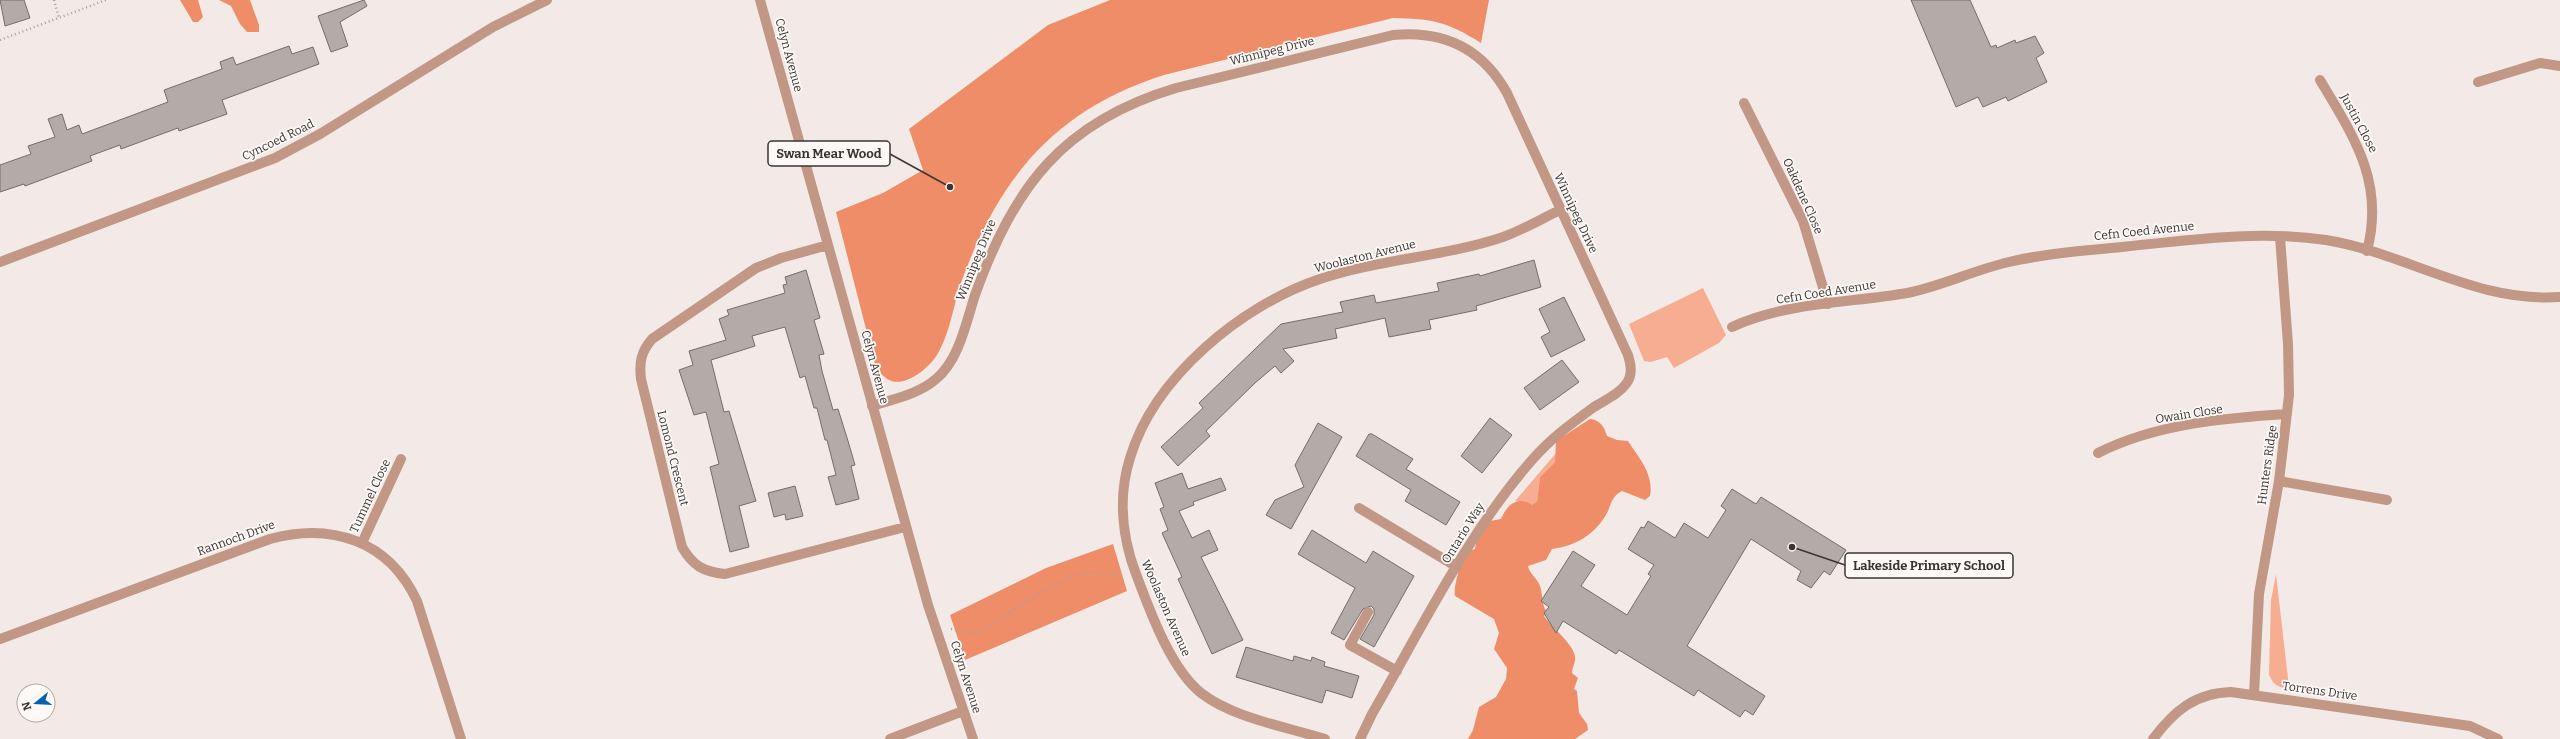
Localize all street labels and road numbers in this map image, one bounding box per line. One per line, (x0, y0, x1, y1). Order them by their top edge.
street label: Celyn Avenue (772, 17, 806, 93)
street label: Winnipeg Drive (1228, 34, 1316, 68)
street label: Justin Close (2337, 90, 2380, 155)
street label: Cyncoed Road (240, 117, 316, 163)
street label: Oakdene Close (1780, 156, 1826, 236)
street label: Winnipeg Drive (1551, 171, 1601, 255)
street label: Winnipeg Drive (953, 217, 999, 303)
street label: Cefn Coed Avenue (2093, 219, 2195, 243)
street label: Woolaston Avenue (1313, 237, 1417, 275)
street label: Cefn Coed Avenue (1775, 277, 1877, 307)
street label: Celyn Avenue (858, 329, 892, 405)
street label: Owain Close (2154, 402, 2224, 426)
street label: Lomond Crescent (654, 409, 692, 508)
street label: Hunters Ridge (2254, 424, 2280, 506)
street label: Tummel Close (347, 457, 393, 535)
street label: Ontario Way (1439, 499, 1488, 566)
street label: Rannoch Drive (195, 517, 277, 559)
street label: Woolaston Avenue (1138, 558, 1194, 658)
street label: Celyn Avenue (948, 639, 984, 715)
street label: Torrens Drive (2282, 679, 2358, 703)

